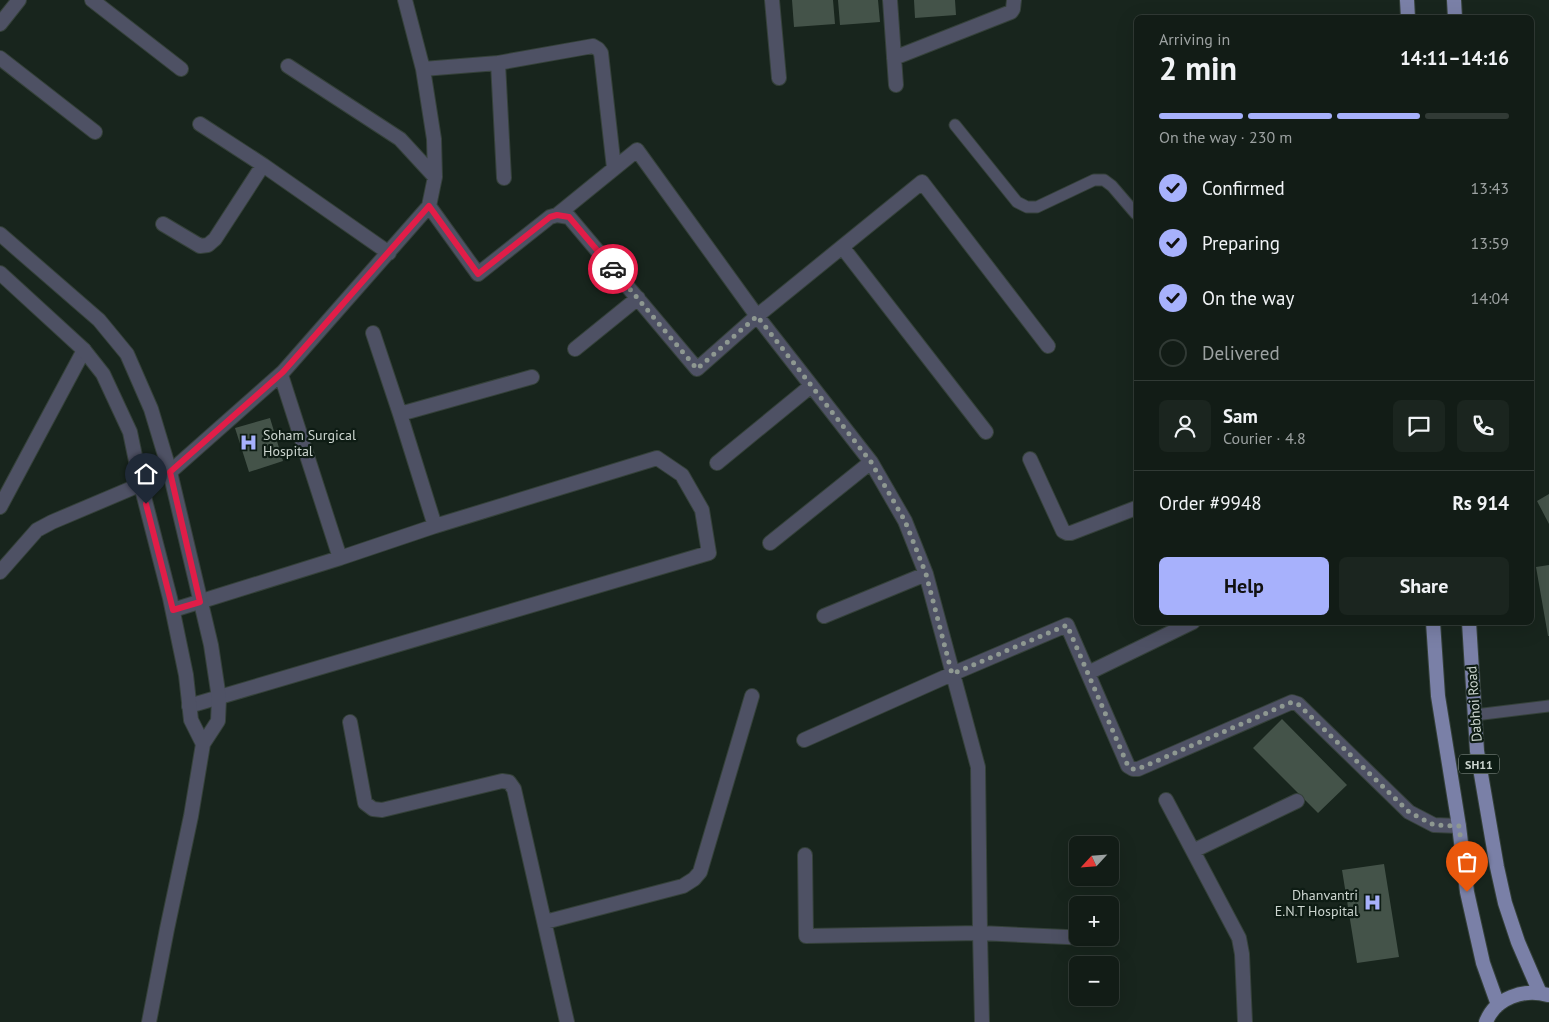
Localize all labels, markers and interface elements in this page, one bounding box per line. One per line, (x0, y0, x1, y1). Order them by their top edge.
text: Arriving in (1159, 29, 1230, 49)
text: 14:11–14:16 (1400, 46, 1509, 70)
text: 2 min (1159, 47, 1237, 89)
text: On the way · 230 m (1159, 127, 1292, 147)
icon: check (1159, 174, 1187, 202)
text: Confirmed (1202, 176, 1285, 200)
text: 13:43 (1471, 178, 1509, 198)
icon: check (1159, 229, 1187, 257)
text: Preparing (1202, 231, 1280, 255)
text: 13:59 (1471, 233, 1509, 253)
courier (588, 244, 638, 294)
icon: car (599, 255, 627, 283)
icon: check (1159, 284, 1187, 312)
text: On the way (1202, 286, 1294, 310)
text: 14:04 (1471, 288, 1509, 308)
text: Delivered (1202, 341, 1280, 365)
button: person (1159, 400, 1211, 452)
button: chat (1393, 400, 1445, 452)
button: phone (1457, 400, 1509, 452)
text: Sam (1223, 404, 1258, 428)
place label: Soham Surgical Hospital (263, 426, 356, 460)
text: Courier · 4.8 (1223, 428, 1306, 448)
hospital icon: Soham Surgical Hospital (239, 433, 259, 453)
pin (125, 453, 167, 504)
icon: home (132, 460, 160, 488)
text: Order #9948 (1159, 491, 1262, 515)
text: Rs 914 (1452, 491, 1509, 515)
button: Help (1159, 557, 1329, 615)
button: Share (1339, 557, 1509, 615)
street label: Dabhoi Road (1462, 665, 1486, 743)
road number: SH11 (1459, 754, 1499, 774)
north arrow (1069, 836, 1119, 886)
map controls (1069, 836, 1119, 1006)
pin (1446, 841, 1488, 892)
icon: bag (1453, 848, 1481, 876)
place label: Dhanvantri E.N.T Hospital (1275, 886, 1358, 920)
hospital icon: Dhanvantri E.N.T Hospital (1362, 893, 1382, 913)
button: + (1069, 896, 1119, 946)
button: − (1069, 956, 1119, 1006)

